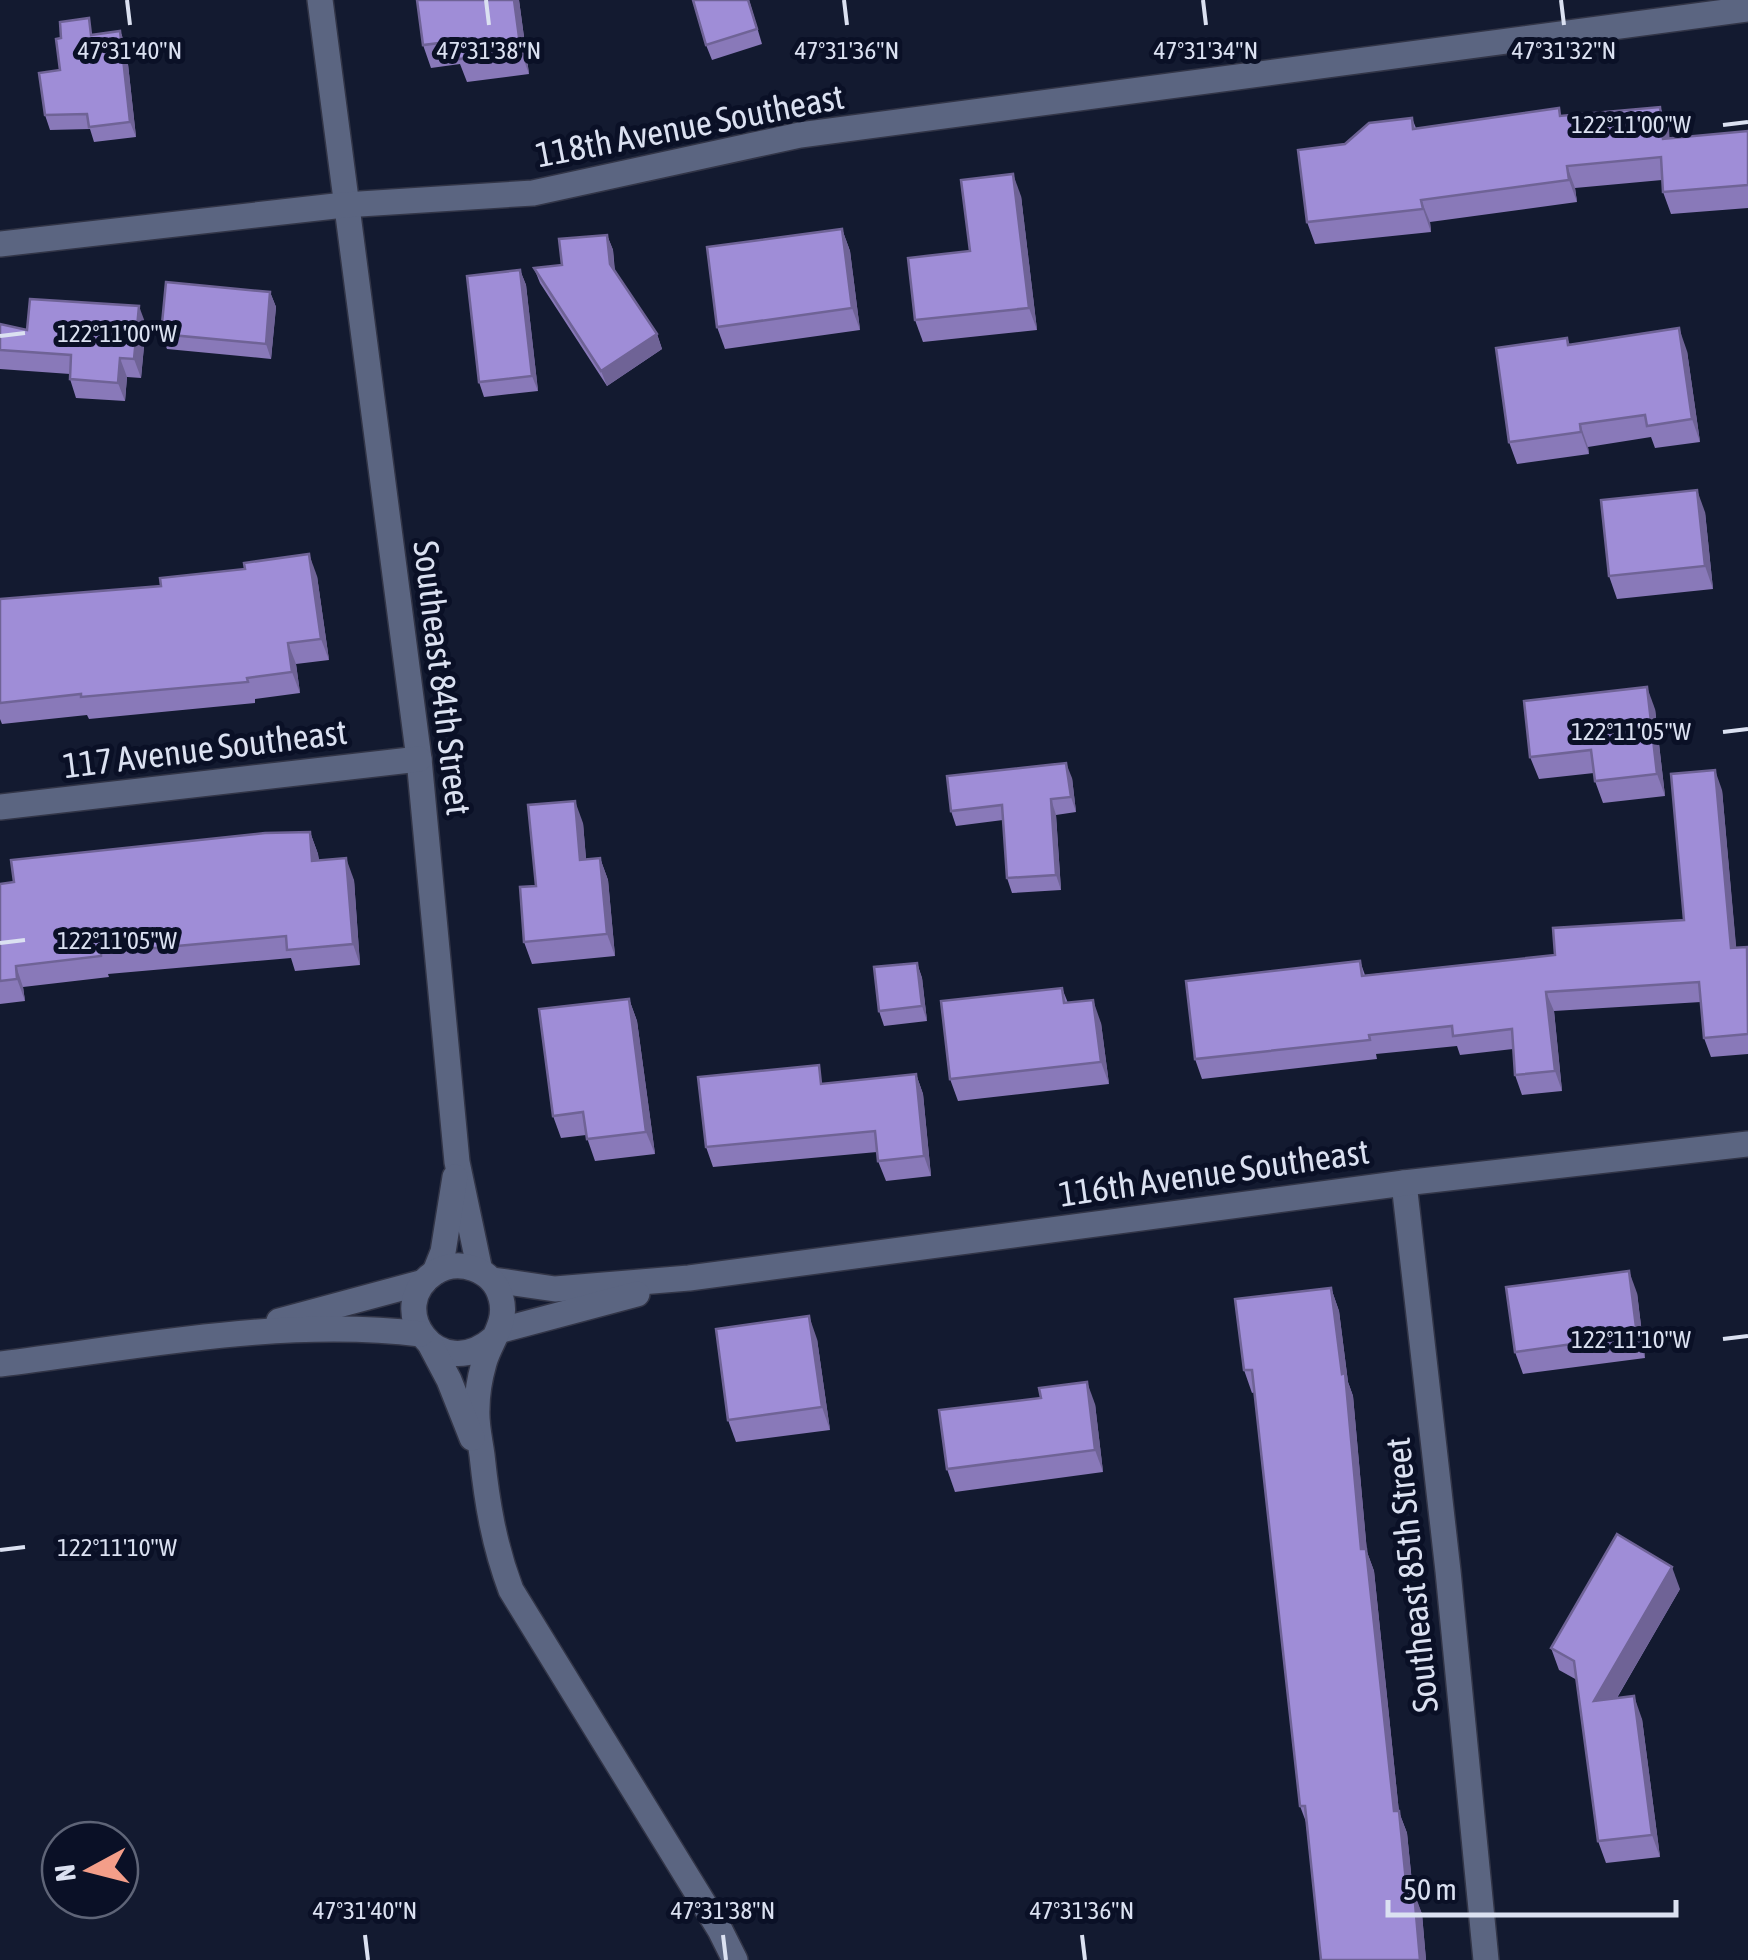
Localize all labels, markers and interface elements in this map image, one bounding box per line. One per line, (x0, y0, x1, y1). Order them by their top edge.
text: 47°31'40"N (78, 36, 182, 64)
text: 47°31'38"N (437, 36, 541, 64)
text: 47°31'36"N (795, 36, 899, 64)
text: 47°31'34"N (1154, 36, 1258, 64)
text: 47°31'32"N (1512, 36, 1616, 64)
street label: 118th Avenue Southeast (533, 76, 847, 174)
text: 122°11'00"W (1571, 110, 1692, 138)
text: 122°11'00"W (57, 319, 178, 347)
street label: Southeast 84th Street (406, 538, 480, 817)
street label: 117 Avenue Southeast (61, 711, 349, 785)
text: 122°11'05"W (1571, 717, 1692, 745)
text: 122°11'05"W (57, 926, 178, 954)
street label: 116th Avenue Southeast (1056, 1130, 1371, 1214)
text: 122°11'10"W (1571, 1325, 1692, 1353)
street label: Southeast 85th Street (1377, 1436, 1445, 1714)
text: 122°11'10"W (57, 1533, 178, 1561)
north arrow (40, 1820, 140, 1920)
scale bar (1388, 1855, 1676, 1917)
text: N (48, 1863, 82, 1883)
text: 50 m (1403, 1872, 1457, 1906)
text: 47°31'40"N (313, 1896, 417, 1924)
text: 47°31'38"N (671, 1896, 775, 1924)
text: 47°31'36"N (1030, 1896, 1134, 1924)

